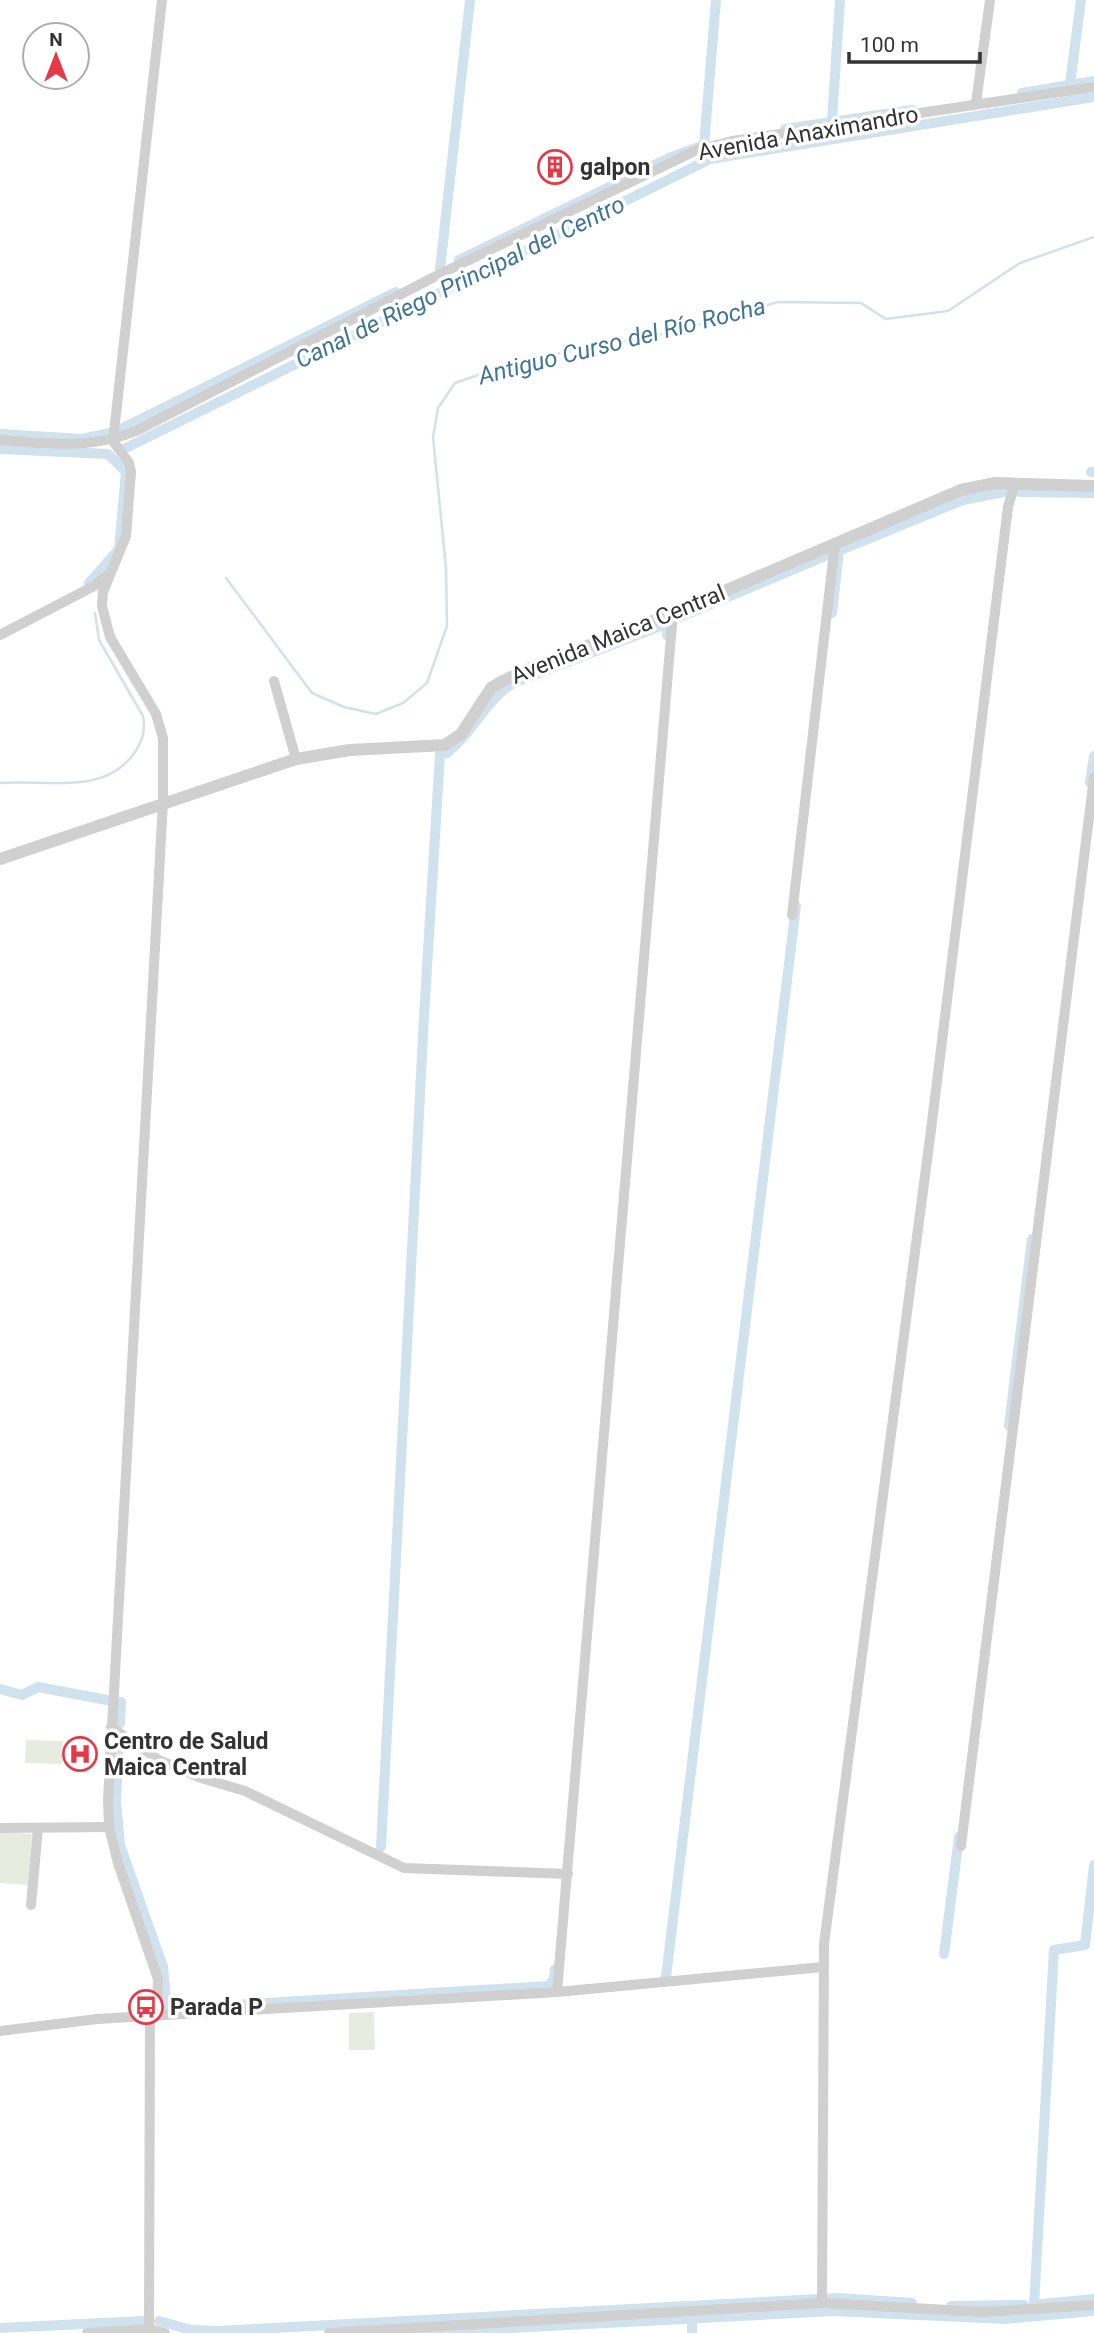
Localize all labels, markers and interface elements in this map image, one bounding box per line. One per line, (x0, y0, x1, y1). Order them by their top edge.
north arrow (21, 21, 91, 91)
scale bar (849, 21, 980, 65)
text: N (49, 28, 63, 51)
text: 100 m (860, 33, 919, 57)
street label: Avenida Anaximandro (696, 101, 920, 166)
building icon: galpon (536, 148, 574, 186)
place label: galpon (580, 154, 650, 181)
water label: Canal de Riego Principal del Centro (291, 190, 629, 374)
water label: Antiguo Curso del Río Rocha (474, 292, 769, 391)
street label: Avenida Maica Central (507, 579, 729, 690)
place label: Centro de Salud Maica Central (104, 1728, 268, 1781)
hospital icon: Centro de Salud Maica Central (61, 1735, 99, 1773)
bus stop icon: Parada P (127, 1988, 165, 2026)
place label: Parada P (170, 1994, 263, 2021)

